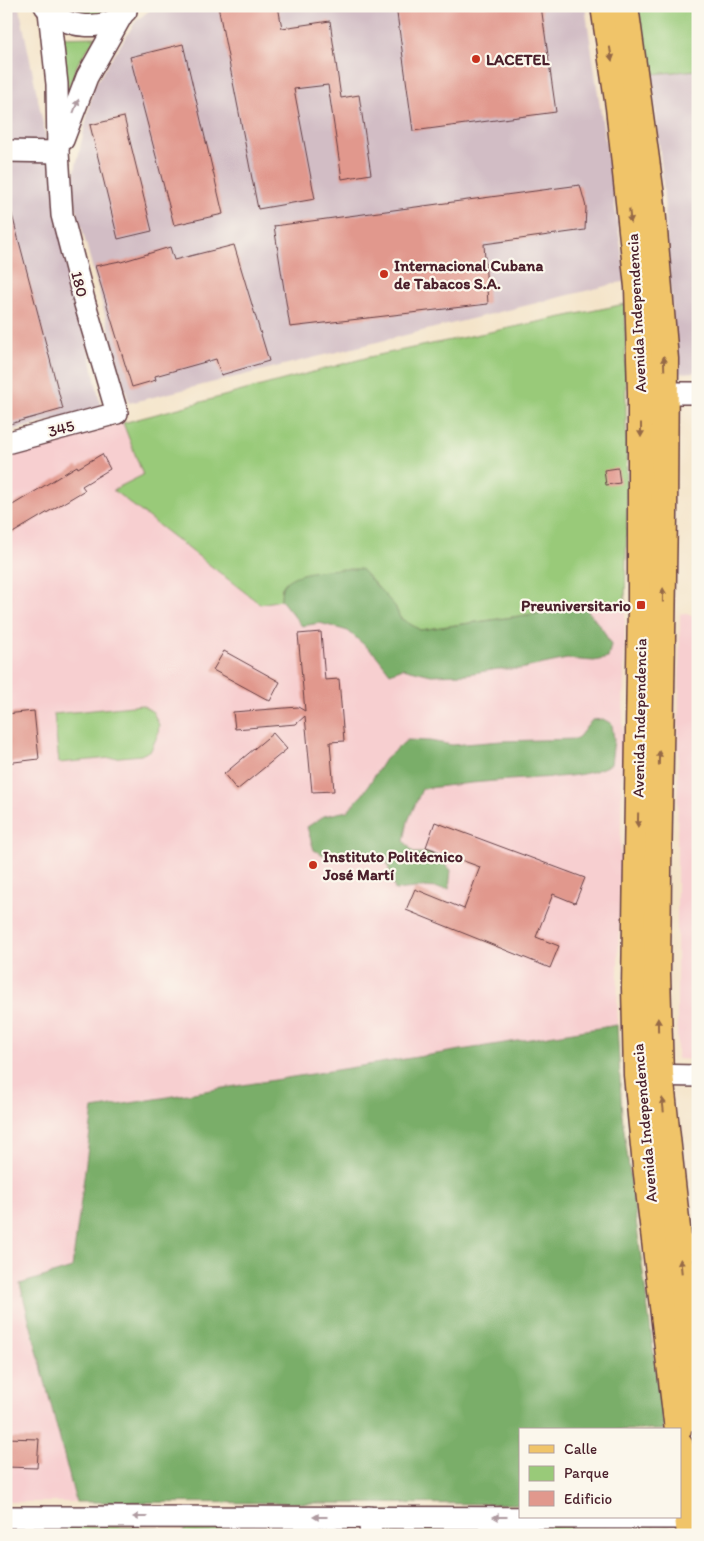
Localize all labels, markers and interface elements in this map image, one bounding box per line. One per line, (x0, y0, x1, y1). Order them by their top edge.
one-way arrow (607, 47, 615, 63)
place label: LACETEL (486, 50, 550, 69)
marker: LACETEL (470, 53, 482, 65)
one-way arrow (72, 99, 80, 113)
one-way arrow (627, 208, 635, 224)
street label: Avenida Independencia (623, 233, 650, 393)
place label: Internacional Cubana de Tabacos S.A. (394, 256, 543, 293)
marker: Internacional Cubana de Tabacos S.A. (378, 268, 390, 280)
street label: 180 (67, 269, 92, 299)
one-way arrow (660, 355, 668, 371)
street label: 345 (46, 416, 77, 441)
one-way arrow (637, 423, 645, 439)
one-way arrow (659, 587, 667, 603)
place label: Preuniversitario (521, 596, 631, 615)
marker: Preuniversitario (635, 599, 647, 611)
street label: Avenida Independencia (629, 638, 650, 798)
one-way arrow (655, 750, 663, 766)
one-way arrow (634, 813, 642, 829)
place label: Instituto Politécnico José Martí (322, 847, 463, 884)
marker: Instituto Politécnico José Martí (307, 859, 319, 871)
one-way arrow (654, 1017, 662, 1033)
street label: Avenida Independencia (628, 1043, 661, 1203)
one-way arrow (659, 1097, 667, 1113)
one-way arrow (677, 1258, 685, 1274)
legend (519, 1428, 682, 1518)
text: Calle (564, 1440, 597, 1458)
text: Parque (564, 1464, 609, 1482)
text: Edificio (564, 1490, 612, 1508)
one-way arrow (132, 1513, 148, 1521)
one-way arrow (312, 1513, 328, 1521)
one-way arrow (492, 1513, 508, 1521)

